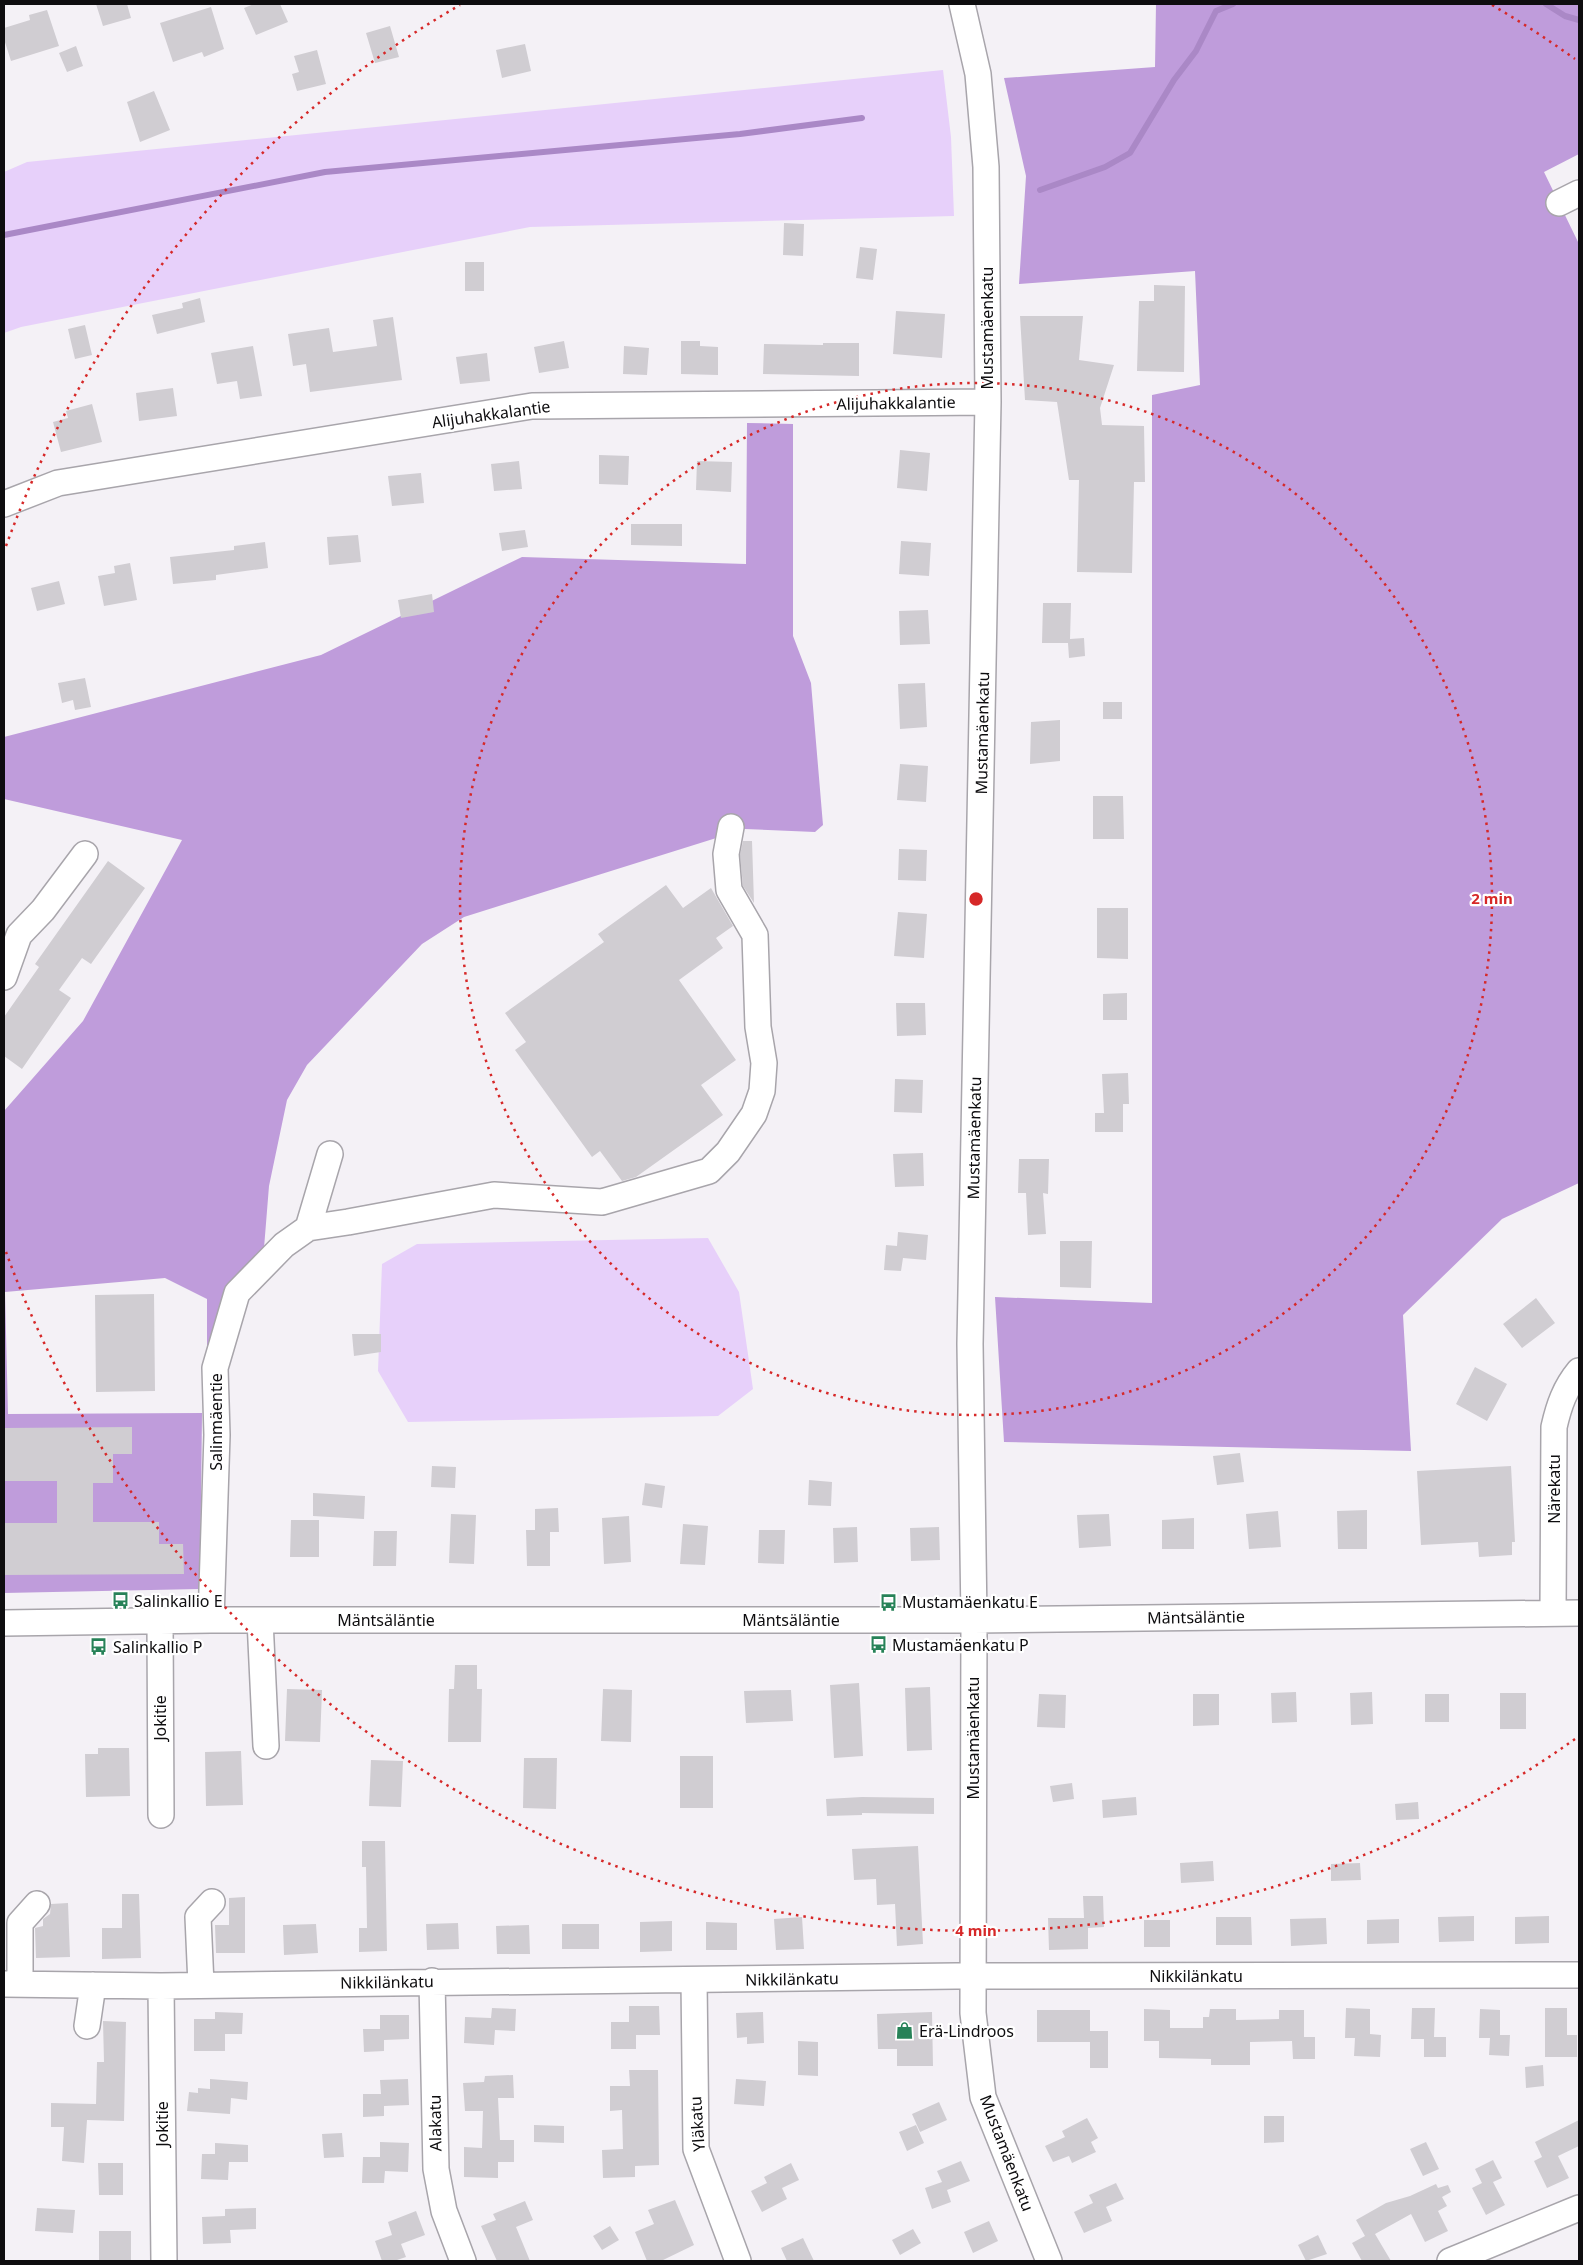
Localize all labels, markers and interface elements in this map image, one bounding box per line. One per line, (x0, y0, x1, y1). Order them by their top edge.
street label: Mustamäenkatu (976, 267, 998, 389)
street label: Alijuhakkalantie (836, 391, 956, 415)
street label: Alijuhakkalantie (430, 395, 552, 433)
street label: Mustamäenkatu (970, 671, 994, 795)
text: 2 min (1471, 888, 1513, 908)
centre of rings (967, 890, 985, 908)
street label: Mustamäenkatu (962, 1076, 986, 1200)
street label: Salinmäentie (205, 1373, 227, 1471)
street label: Närekatu (1543, 1454, 1565, 1524)
place label: Salinkallio E (134, 1590, 223, 1612)
bus stop icon: Salinkallio E (110, 1591, 130, 1611)
place label: Mustamäenkatu E (902, 1591, 1038, 1613)
bus stop icon: Mustamäenkatu E (878, 1592, 898, 1612)
street label: Mäntsäläntie (1147, 1605, 1245, 1629)
street label: Mäntsäläntie (337, 1609, 435, 1631)
street label: Mäntsäläntie (742, 1609, 840, 1631)
place label: Mustamäenkatu P (892, 1634, 1029, 1656)
bus stop icon: Mustamäenkatu P (868, 1635, 888, 1655)
place label: Salinkallio P (113, 1636, 202, 1658)
bus stop icon: Salinkallio P (89, 1637, 109, 1657)
street label: Mustamäenkatu (962, 1677, 984, 1799)
street label: Jokitie (149, 1695, 171, 1743)
text: 4 min (955, 1920, 997, 1940)
street label: Nikkilänkatu (1149, 1965, 1243, 1987)
street label: Nikkilänkatu (745, 1967, 839, 1991)
street label: Nikkilänkatu (340, 1970, 434, 1994)
place label: Erä-Lindroos (919, 2020, 1014, 2042)
shop icon: Erä-Lindroos (895, 2021, 915, 2041)
street label: Mustamäenkatu (975, 2092, 1039, 2214)
street label: Alakatu (424, 2095, 446, 2151)
street label: Yläkatu (684, 2096, 710, 2152)
street label: Jokitie (151, 2101, 173, 2149)

